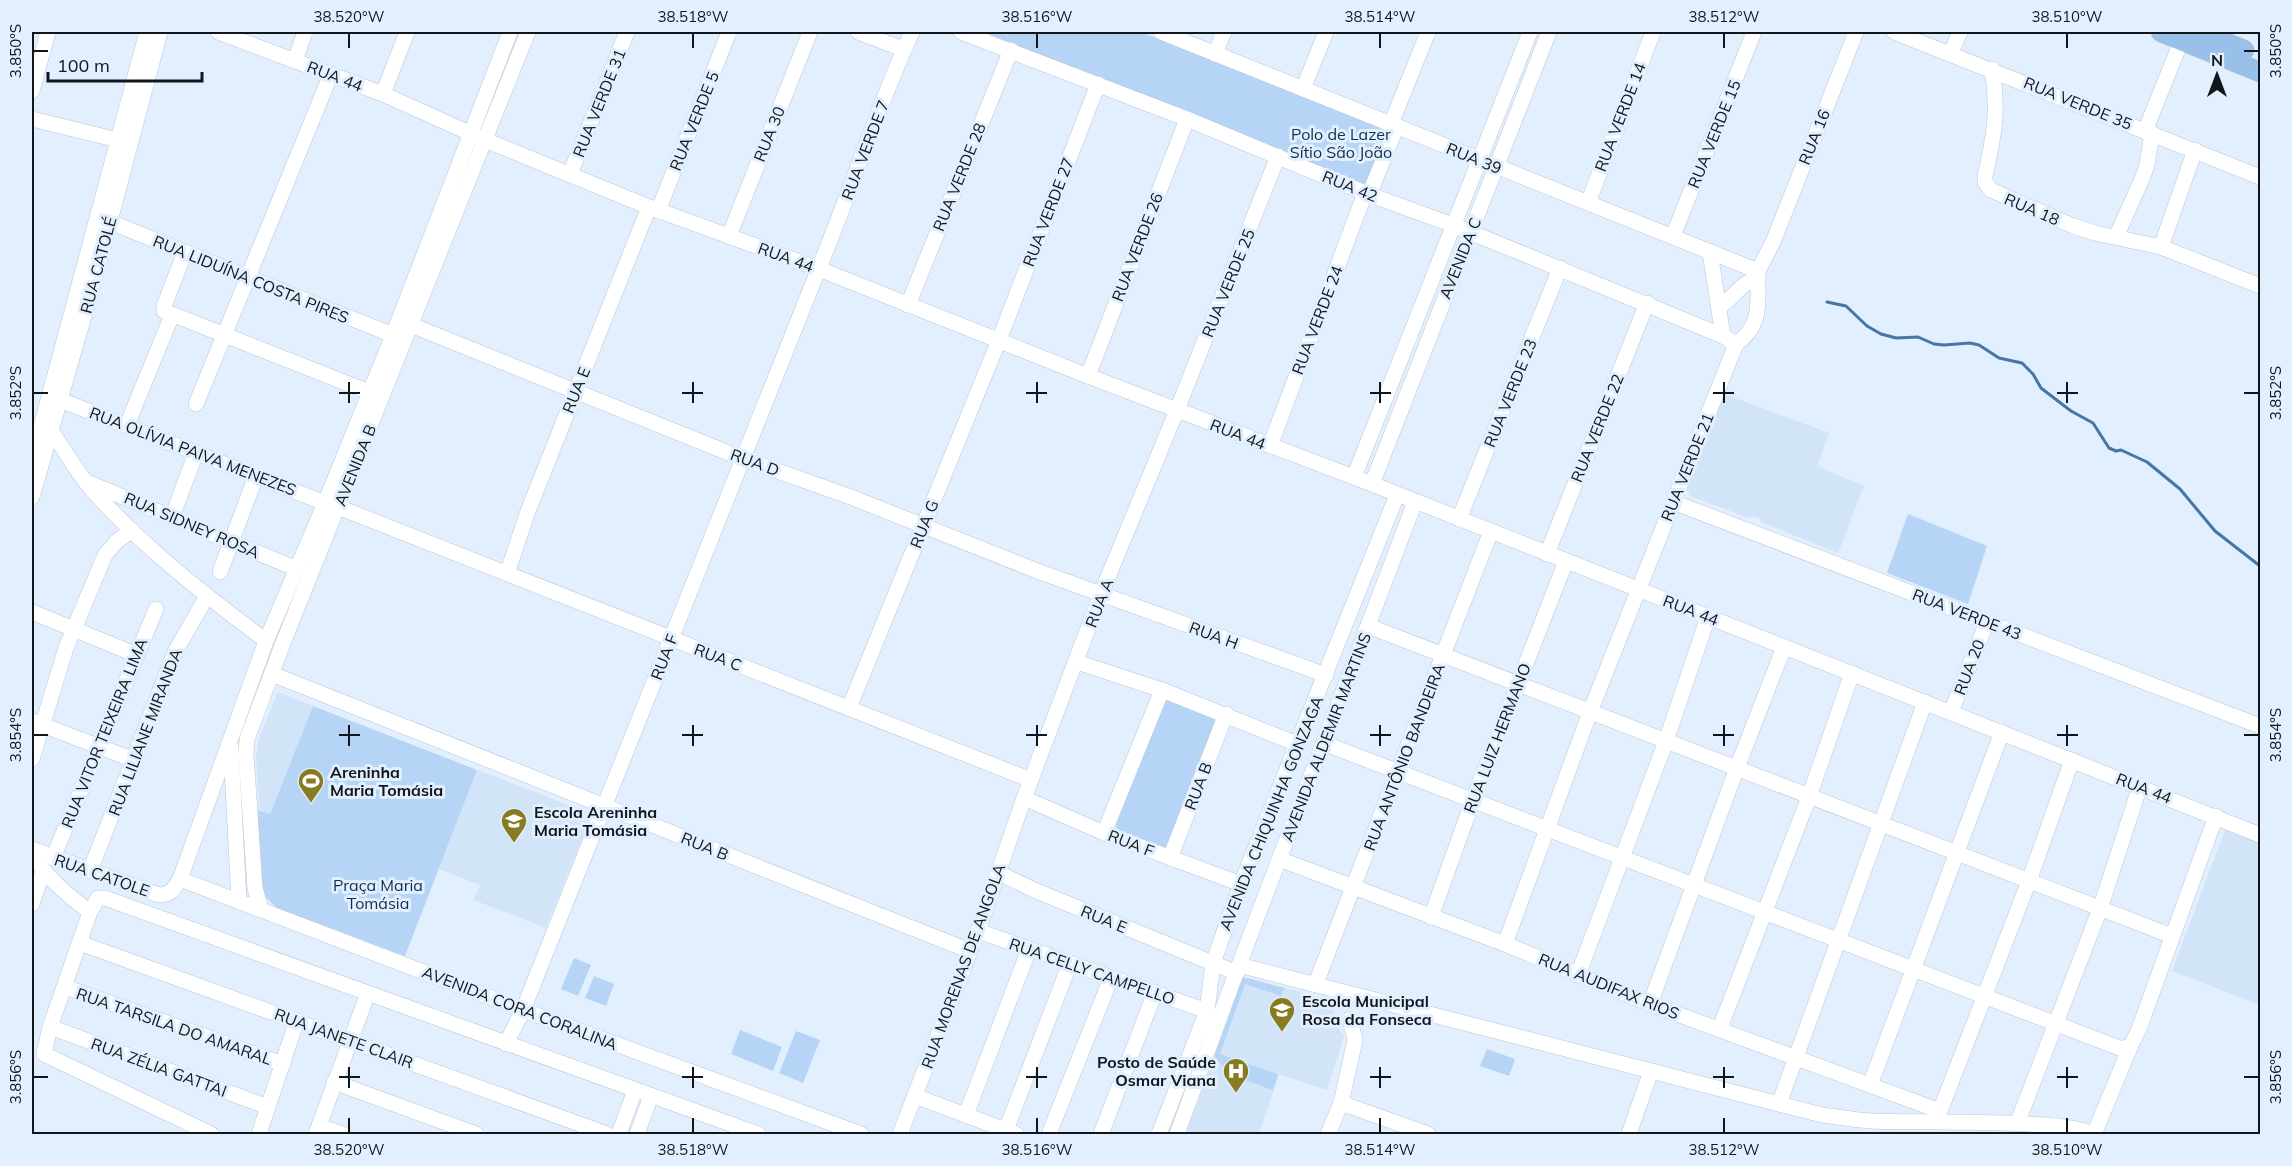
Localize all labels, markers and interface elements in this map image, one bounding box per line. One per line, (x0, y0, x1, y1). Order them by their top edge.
text: 38.520°W (314, 7, 385, 26)
text: 38.518°W (658, 7, 729, 26)
text: 38.516°W (1002, 7, 1073, 26)
text: 38.514°W (1345, 7, 1416, 26)
text: 38.512°W (1689, 7, 1760, 26)
text: 38.510°W (2032, 7, 2103, 26)
text: 3.850°S (6, 24, 25, 78)
text: 3.850°S (2266, 24, 2285, 78)
scale bar (48, 45, 202, 83)
north arrow (2187, 45, 2247, 105)
street label: RUA VERDE 31 (568, 46, 630, 160)
text: N (2211, 50, 2223, 70)
text: 100 m (57, 54, 110, 77)
street label: RUA 44 (304, 56, 366, 96)
street label: RUA VERDE 14 (1590, 59, 1650, 174)
street label: RUA VERDE 5 (665, 68, 723, 174)
street label: RUA VERDE 35 (2021, 72, 2135, 134)
street label: RUA VERDE 15 (1683, 77, 1745, 191)
street label: RUA VERDE 7 (837, 97, 893, 203)
street label: RUA 30 (749, 103, 789, 165)
street label: RUA 16 (1794, 106, 1834, 168)
street label: RUA VERDE 28 (928, 120, 990, 234)
park label: Polo de Lazer Sítio São João (1290, 124, 1392, 162)
street label: RUA 39 (1443, 138, 1505, 178)
street label: RUA VERDE 27 (1018, 155, 1078, 269)
street label: RUA 42 (1319, 166, 1381, 206)
street label: RUA 18 (2001, 189, 2063, 229)
street label: RUA VERDE 26 (1107, 190, 1167, 304)
street label: RUA CATOLÉ (75, 214, 121, 316)
street label: AVENIDA C (1435, 214, 1485, 302)
street label: RUA VERDE 25 (1197, 226, 1259, 340)
street label: RUA LIDUÍNA COSTA PIRES (150, 231, 352, 327)
street label: RUA 44 (755, 238, 817, 276)
street label: RUA VERDE 24 (1287, 262, 1347, 377)
street label: RUA VERDE 23 (1479, 336, 1541, 450)
street label: RUA E (558, 364, 594, 416)
text: 3.852°S (6, 366, 25, 420)
text: 3.852°S (2266, 366, 2285, 420)
street label: RUA VERDE 22 (1566, 371, 1628, 485)
street label: RUA OLÍVIA PAIVA MENEZES (87, 402, 299, 500)
street label: RUA VERDE 21 (1656, 410, 1718, 524)
street label: RUA 44 (1207, 414, 1269, 454)
street label: AVENIDA B (330, 421, 380, 509)
street label: RUA D (728, 444, 782, 480)
street label: RUA SIDNEY ROSA (121, 487, 263, 563)
street label: RUA G (905, 497, 943, 551)
street label: RUA A (1081, 576, 1117, 630)
street label: RUA VERDE 43 (1910, 584, 2024, 644)
street label: RUA 44 (1660, 590, 1722, 630)
street label: RUA H (1187, 617, 1241, 653)
street label: AVENIDA ALDEMIR MARTINS (1277, 630, 1375, 844)
street label: RUA F (646, 631, 682, 683)
street label: RUA VITOR TEIXEIRA LIMA (57, 635, 151, 831)
street label: RUA 20 (1949, 636, 1989, 698)
street label: RUA C (691, 639, 745, 675)
street label: RUA LILIANE MIRANDA (104, 645, 186, 818)
street label: RUA ANTÔNIO BANDEIRA (1359, 660, 1449, 853)
street label: RUA LUIZ HERMANO (1459, 660, 1535, 816)
street label: AVENIDA CHIQUINHA GONZAGA (1215, 693, 1327, 933)
text: 3.854°S (6, 708, 25, 762)
text: 3.854°S (2266, 708, 2285, 762)
street label: RUA B (1180, 759, 1216, 813)
place label: Areninha Maria Tomásia (330, 762, 443, 800)
sports icon: Areninha Maria Tomásia (296, 766, 326, 804)
street label: RUA 44 (2113, 768, 2175, 808)
place label: Escola Areninha Maria Tomásia (534, 802, 657, 840)
school or university icon: Escola Areninha Maria Tomásia (499, 806, 529, 844)
street label: RUA F (1105, 825, 1157, 861)
street label: RUA B (678, 827, 732, 865)
street label: RUA CATOLE (52, 849, 152, 901)
street label: RUA MORENAS DE ANGOLA (917, 861, 1009, 1071)
park label: Praça Maria Tomásia (333, 875, 423, 913)
street label: RUA E (1078, 901, 1130, 937)
street label: RUA CELLY CAMPELLO (1007, 933, 1177, 1009)
street label: RUA AUDIFAX RIOS (1536, 949, 1682, 1023)
street label: AVENIDA CORA CORALINA (420, 962, 621, 1055)
street label: RUA TARSILA DO AMARAL (74, 983, 275, 1069)
place label: Escola Municipal Rosa da Fonseca (1302, 991, 1432, 1029)
school or university icon: Escola Municipal Rosa da Fonseca (1267, 995, 1297, 1033)
street label: RUA JANETE CLAIR (272, 1004, 416, 1072)
street label: RUA ZÉLIA GATTAI (88, 1033, 230, 1101)
text: 3.856°S (6, 1050, 25, 1104)
text: 3.856°S (2266, 1050, 2285, 1104)
place label: Posto de Saúde Osmar Viana (1097, 1052, 1216, 1090)
hospital icon: Posto de Saúde Osmar Viana (1221, 1056, 1251, 1094)
text: 38.520°W (314, 1140, 385, 1159)
text: 38.518°W (658, 1140, 729, 1159)
text: 38.516°W (1002, 1140, 1073, 1159)
text: 38.514°W (1345, 1140, 1416, 1159)
text: 38.512°W (1689, 1140, 1760, 1159)
text: 38.510°W (2032, 1140, 2103, 1159)

